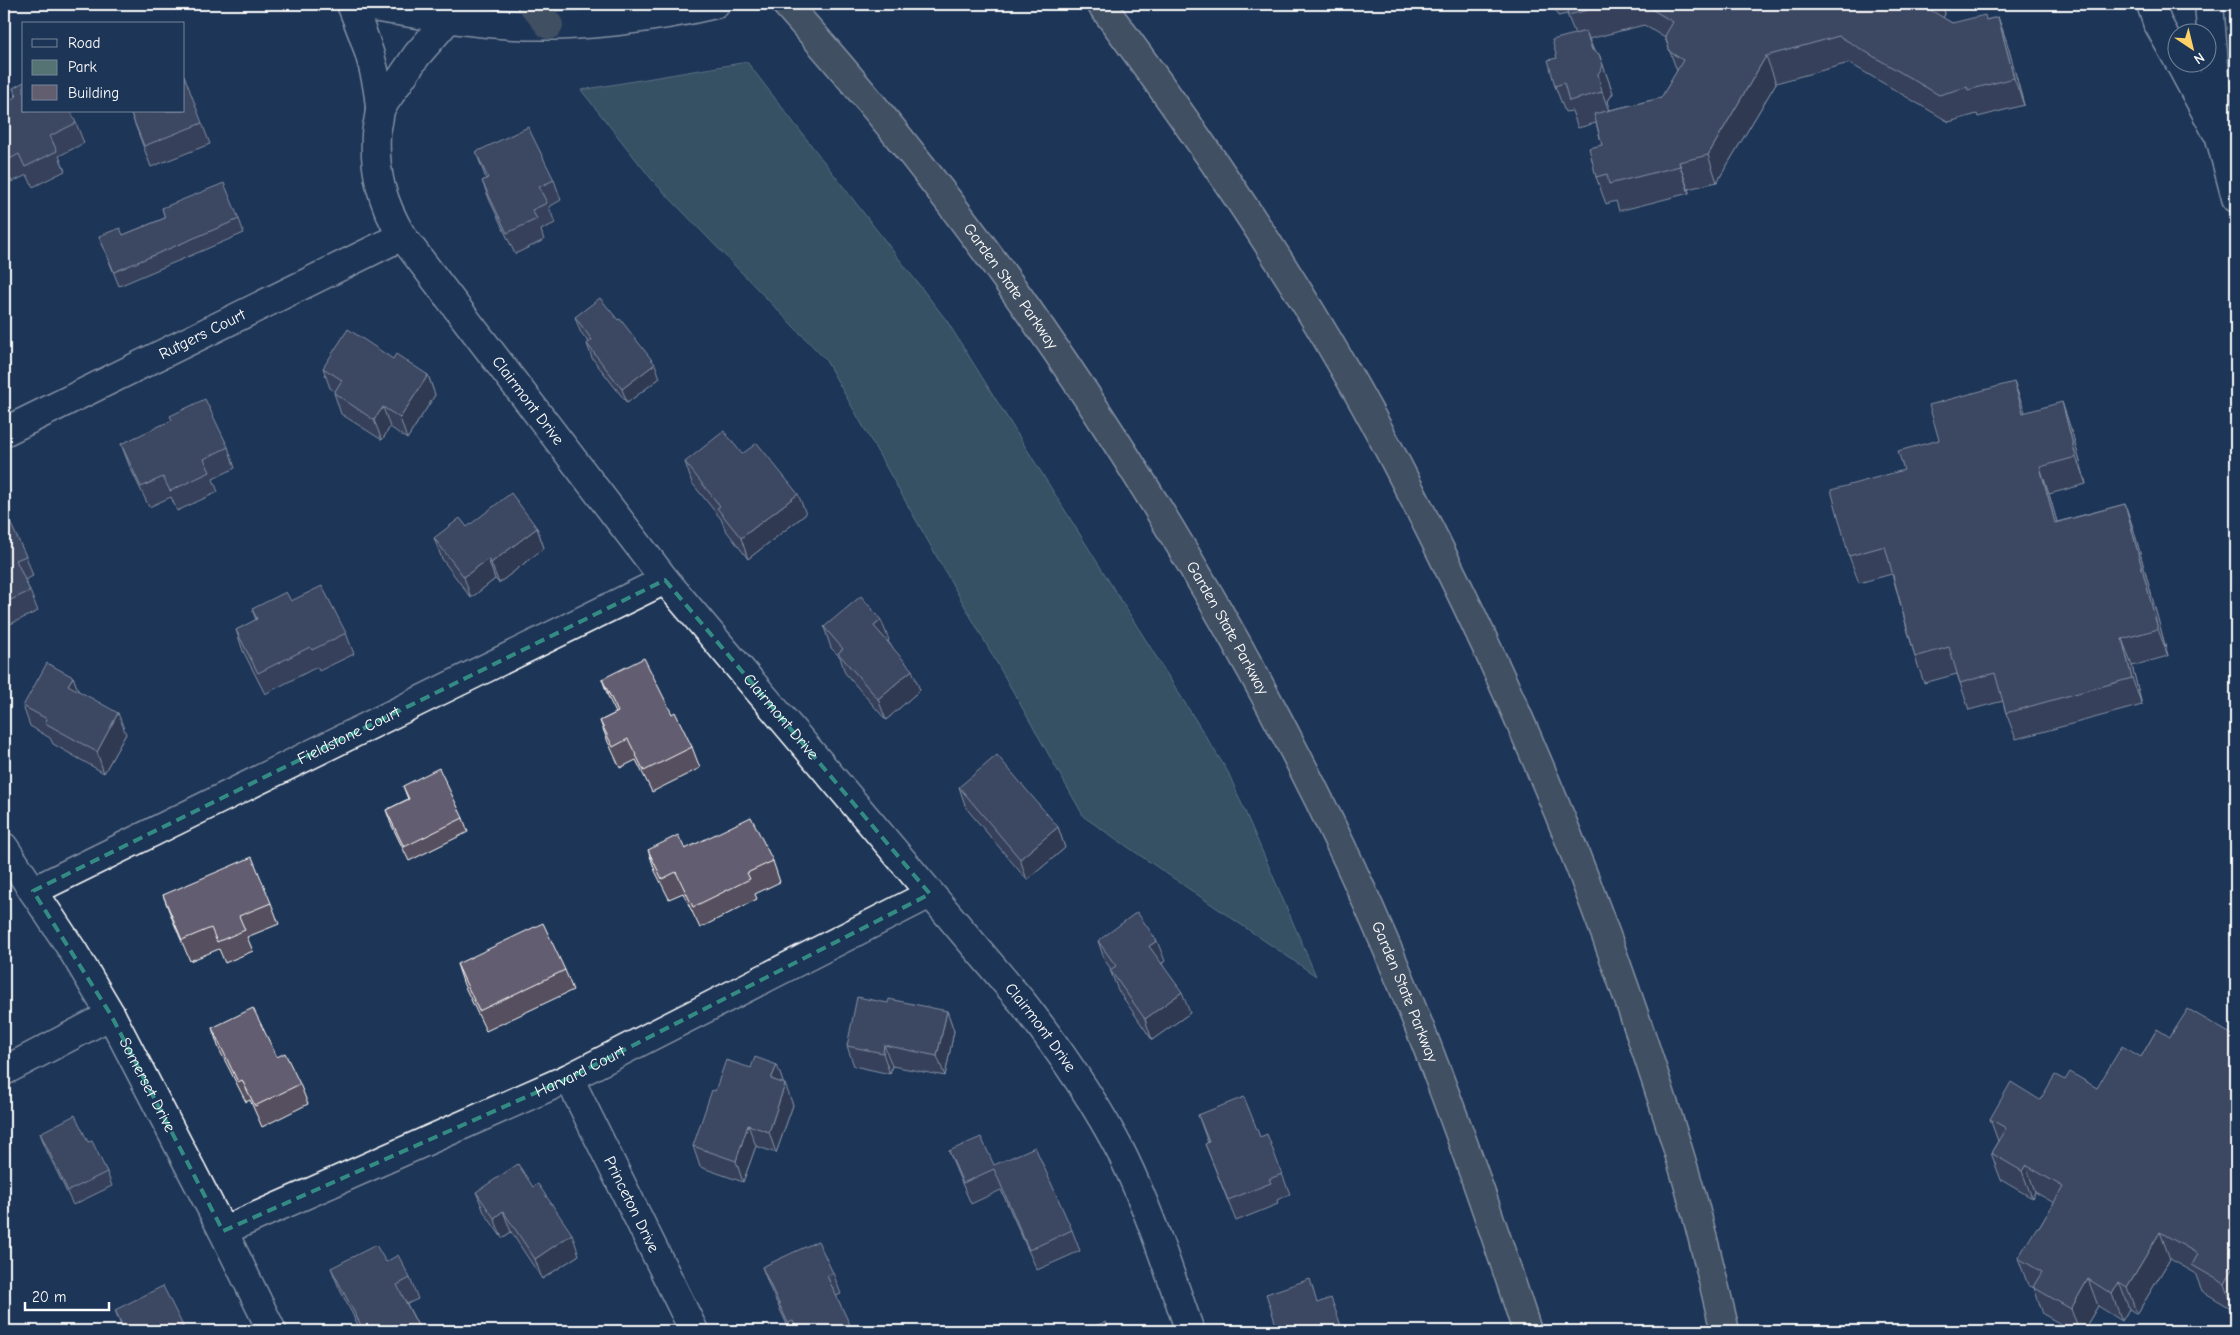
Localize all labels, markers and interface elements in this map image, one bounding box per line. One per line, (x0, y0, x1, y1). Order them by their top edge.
legend (22, 22, 185, 112)
north arrow (2168, 22, 2218, 72)
text: Road (68, 34, 100, 52)
text: N (2191, 49, 2208, 68)
text: Park (68, 58, 97, 76)
text: Building (68, 84, 119, 102)
street label: Garden State Parkway (960, 220, 1062, 353)
street label: Rutgers Court (156, 305, 249, 363)
street label: Clairmont Drive (488, 353, 567, 448)
street label: Garden State Parkway (1183, 558, 1273, 699)
street label: Clairmont Drive (739, 670, 822, 763)
street label: Fieldstone Court (295, 703, 403, 768)
street label: Garden State Parkway (1368, 919, 1442, 1066)
street label: Clairmont Drive (1001, 979, 1080, 1075)
street label: Somerset Drive (115, 1035, 179, 1135)
street label: Harvard Court (532, 1042, 628, 1101)
street label: Princeton Drive (600, 1153, 663, 1255)
scale bar (25, 1280, 109, 1312)
text: 20 m (32, 1288, 66, 1306)

